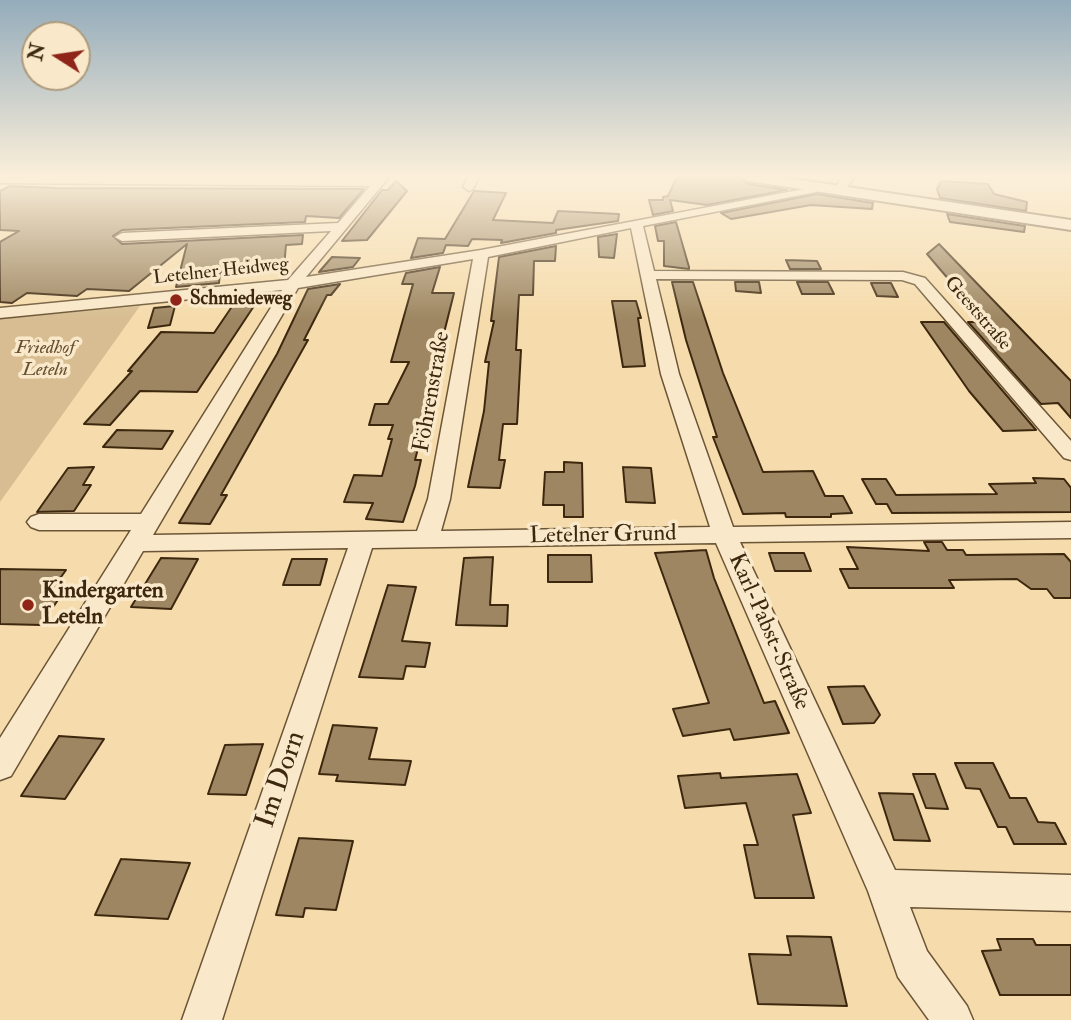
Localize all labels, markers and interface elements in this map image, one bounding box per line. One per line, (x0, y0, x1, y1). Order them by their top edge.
north arrow (21, 21, 91, 91)
text: N (24, 41, 51, 63)
street label: Letelner Heidweg (152, 254, 290, 290)
street label: Geeststraße (939, 272, 1015, 356)
place label: Schmiedeweg (190, 289, 292, 311)
marker: Schmiedeweg (168, 292, 184, 308)
street label: Föhrenstraße (409, 329, 457, 455)
park label: Friedhof Leteln (15, 338, 75, 382)
street label: Letelner Grund (529, 521, 677, 551)
street label: Karl-Pabst-Straße (721, 549, 815, 715)
place label: Kindergarten Leteln (42, 578, 164, 632)
marker: Kindergarten Leteln (20, 597, 36, 613)
street label: Im Dorn (250, 727, 314, 833)

